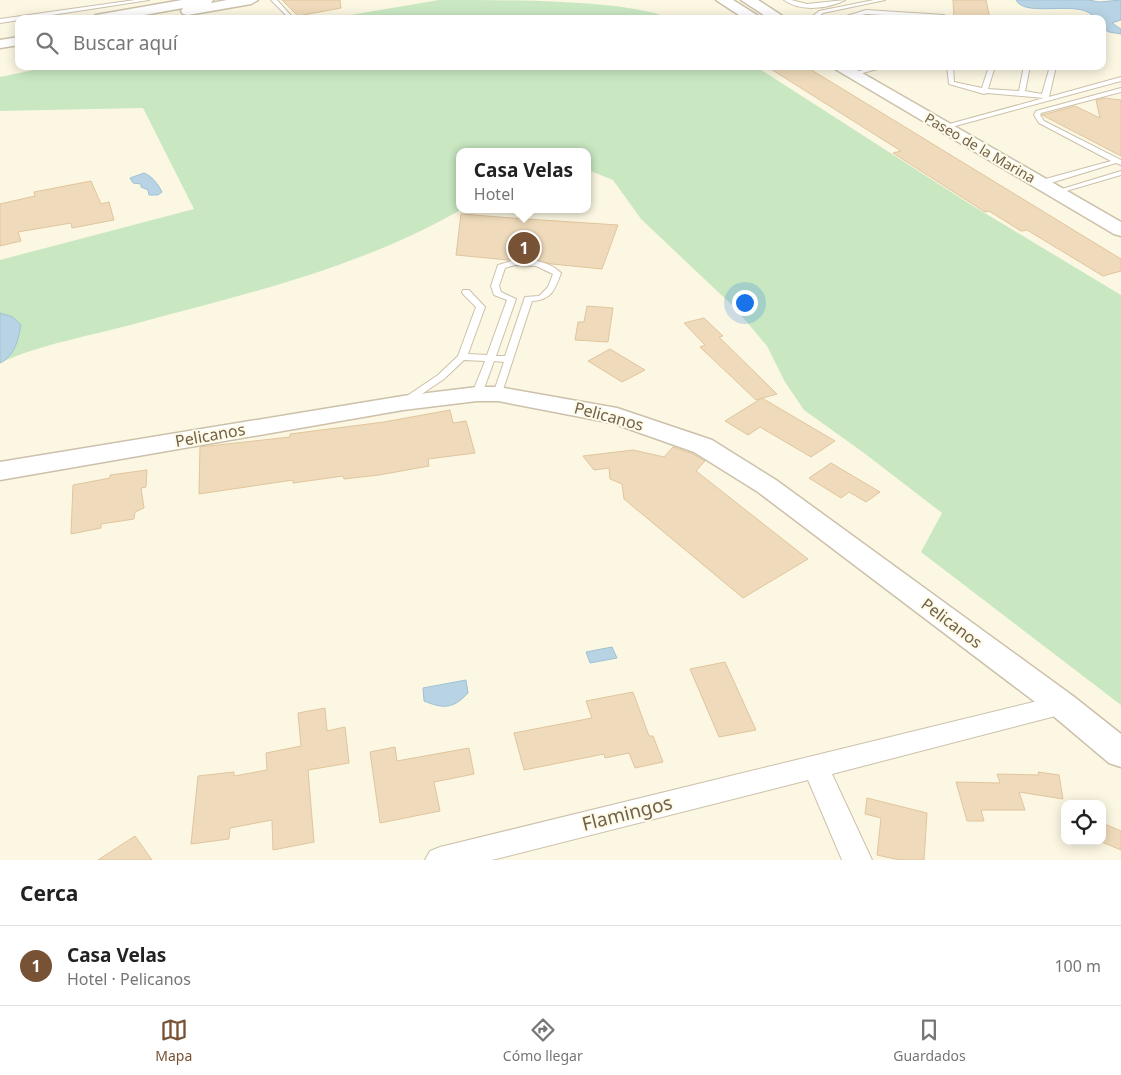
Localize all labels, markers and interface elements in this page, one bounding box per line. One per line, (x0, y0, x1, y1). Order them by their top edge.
search box (15, 15, 1106, 70)
icon: search (33, 29, 61, 57)
text: Buscar aquí (73, 30, 178, 56)
street label: Paseo de la Marina (921, 108, 1039, 187)
popup (456, 148, 591, 213)
text: Casa Velas (474, 157, 573, 183)
text: Hotel (474, 183, 514, 205)
pin: 1 (508, 229, 540, 267)
your location (732, 290, 758, 316)
street label: Pelicanos (572, 396, 646, 436)
street label: Pelicanos (173, 418, 247, 452)
street label: Pelicanos (917, 593, 987, 653)
street label: Flamingos (579, 789, 675, 837)
map controls (1061, 800, 1106, 845)
button: locate (1061, 800, 1106, 845)
text: Cerca (20, 879, 78, 907)
text: Casa Velas (67, 942, 166, 968)
text: 1 (31, 955, 41, 977)
text: 100 m (1054, 955, 1101, 977)
text: Hotel · Pelicanos (67, 968, 191, 990)
tab: Mapa (155, 1016, 192, 1065)
tab: Cómo llegar (503, 1016, 583, 1065)
tab: Guardados (893, 1016, 966, 1065)

